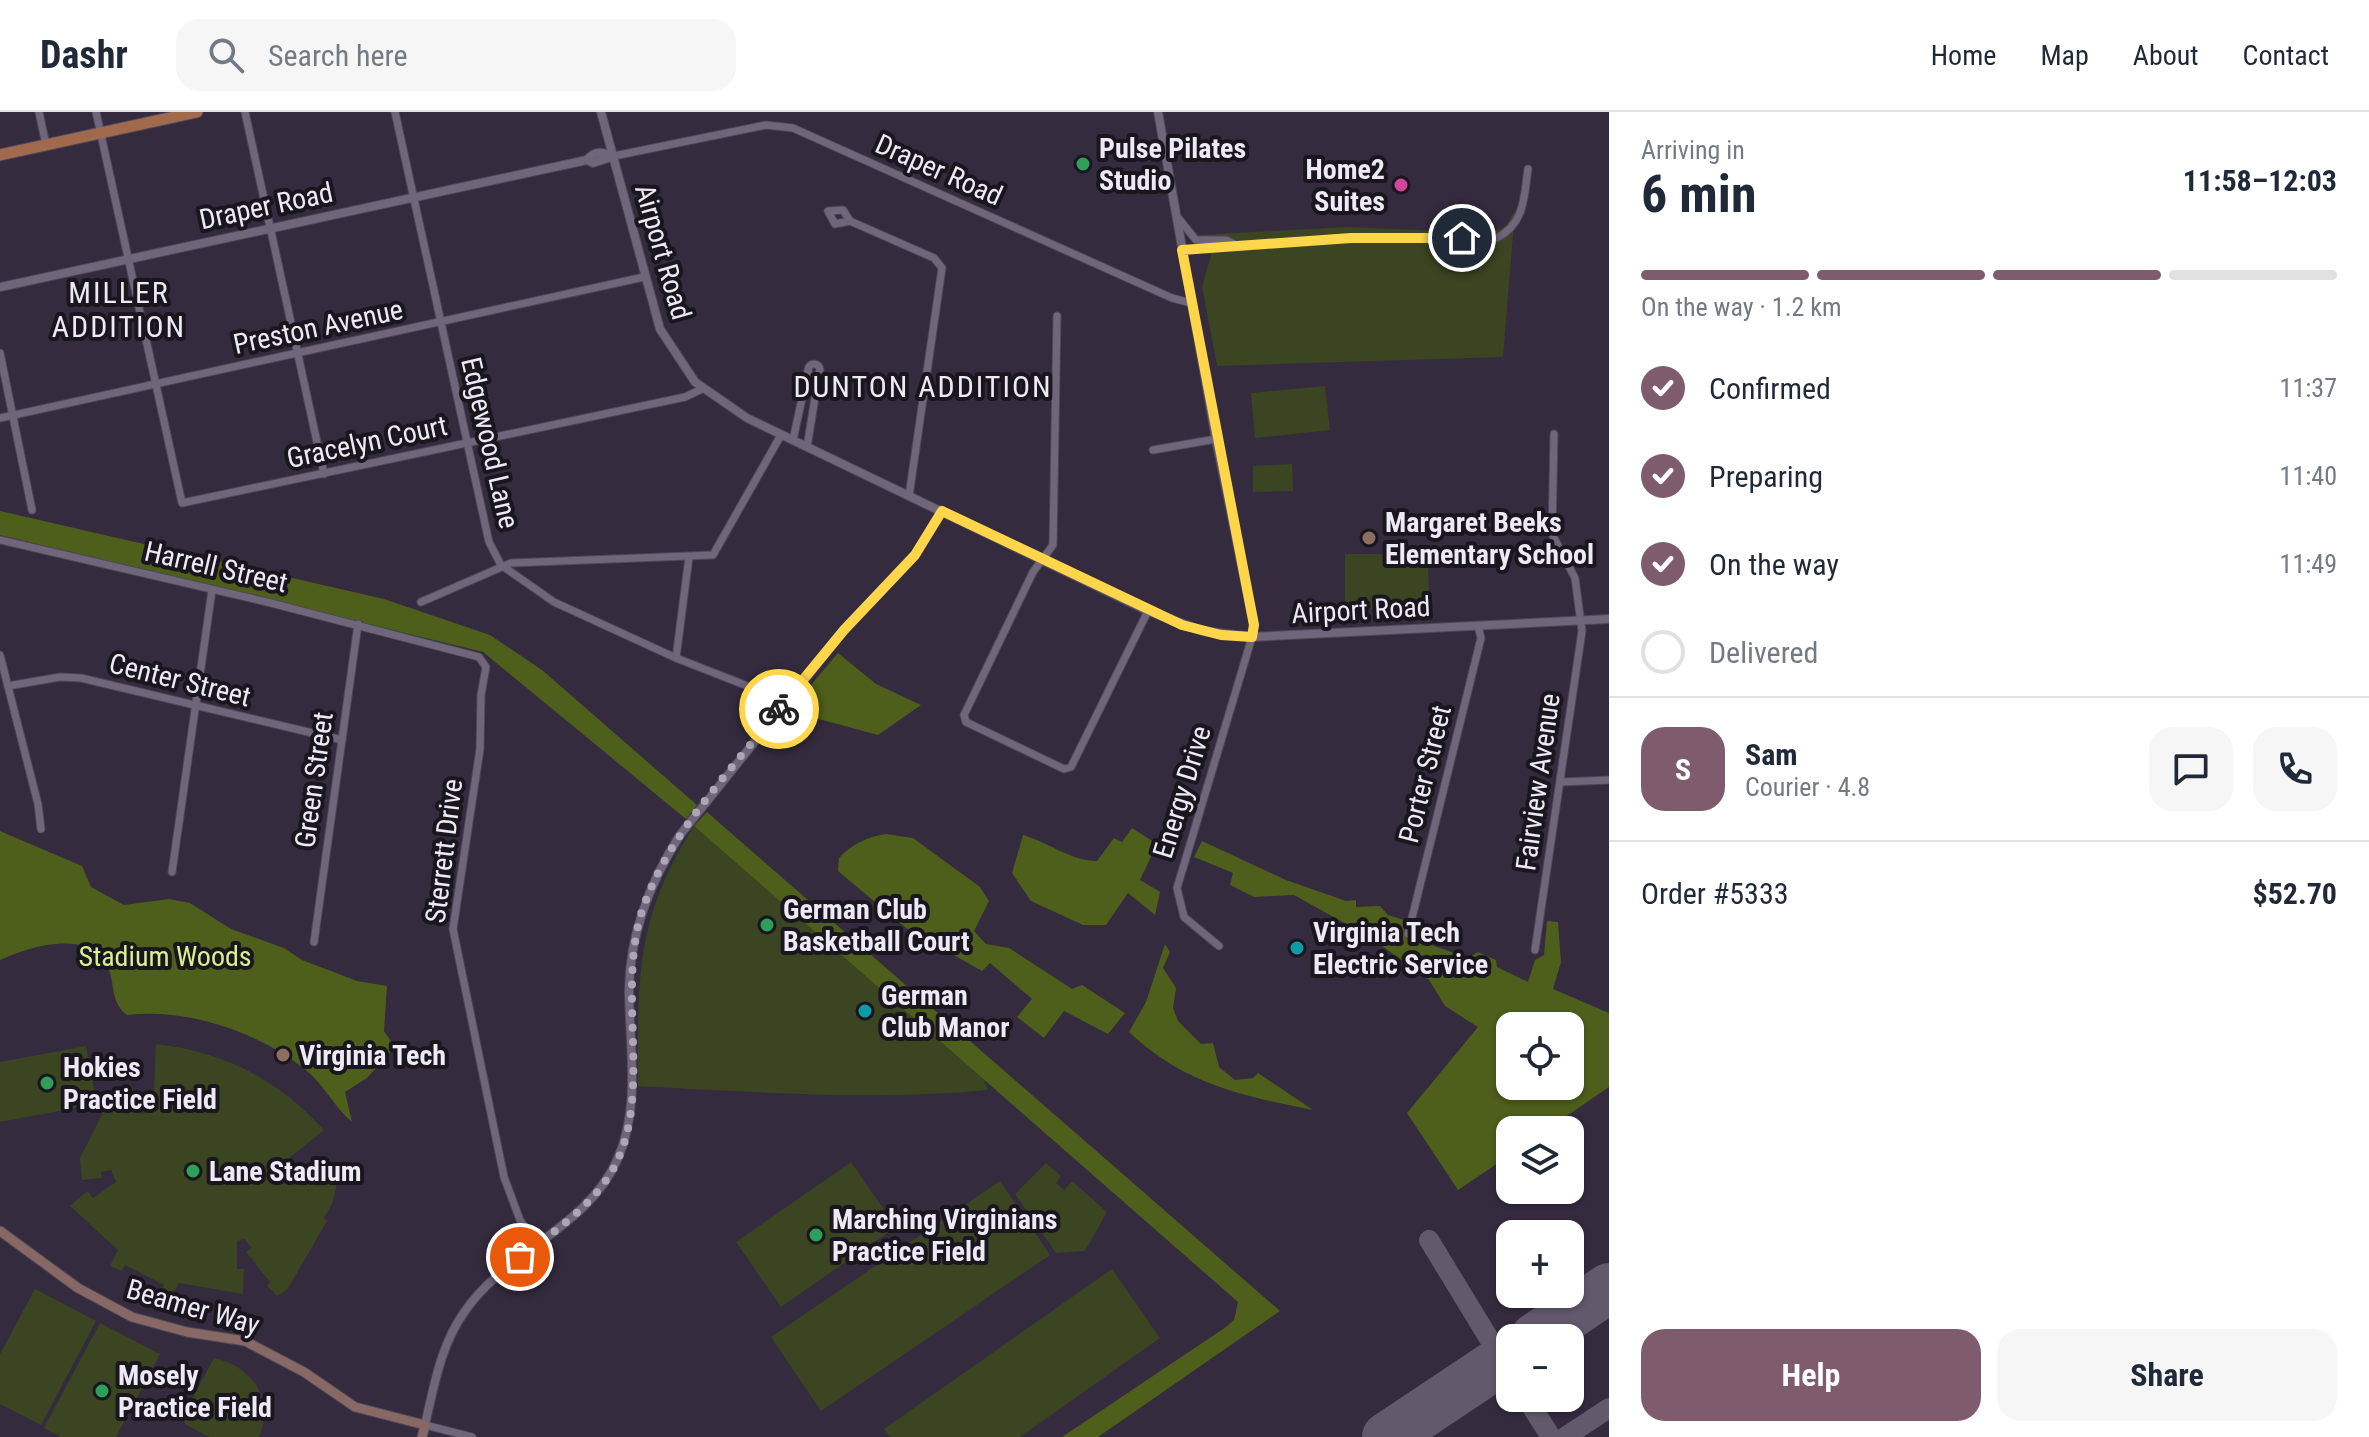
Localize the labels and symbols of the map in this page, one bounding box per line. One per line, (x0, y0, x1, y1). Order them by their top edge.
street label: Draper Road (870, 127, 1008, 213)
place label: Pulse Pilates Studio (1099, 132, 1246, 197)
place label: Home2 Suites (1306, 153, 1385, 218)
marker: Pulse Pilates Studio (1074, 155, 1092, 173)
street label: Draper Road (196, 176, 336, 236)
marker: Home2 Suites (1392, 176, 1410, 194)
street label: Airport Road (628, 181, 698, 323)
pin (1428, 204, 1496, 272)
district label: MILLER ADDITION (52, 275, 186, 344)
street label: Preston Avenue (230, 293, 406, 361)
street label: Edgewood Lane (454, 354, 526, 532)
district label: DUNTON ADDITION (793, 369, 1053, 404)
street label: Gracelyn Court (284, 409, 450, 475)
place label: Margaret Beeks Elementary School (1385, 506, 1594, 571)
marker: Margaret Beeks Elementary School (1360, 529, 1378, 547)
street label: Harrell Street (141, 535, 291, 599)
street label: Airport Road (1291, 590, 1431, 630)
street label: Center Street (106, 647, 254, 713)
courier (739, 669, 819, 749)
street label: Fairview Avenue (1509, 691, 1567, 873)
street label: Porter Street (1392, 702, 1458, 846)
street label: Green Street (288, 710, 340, 850)
street label: Energy Drive (1146, 722, 1218, 862)
street label: Sterrett Drive (419, 777, 469, 925)
place label: German Club Basketball Court (783, 893, 970, 958)
marker: German Club Basketball Court (758, 916, 776, 934)
place label: Virginia Tech Electric Service (1313, 916, 1488, 981)
marker: Virginia Tech Electric Service (1288, 939, 1306, 957)
park label: Stadium Woods (78, 940, 252, 973)
place label: German Club Manor (881, 979, 1010, 1044)
marker: German Club Manor (856, 1002, 874, 1020)
place label: Virginia Tech (299, 1039, 446, 1072)
marker: Virginia Tech (274, 1046, 292, 1064)
place label: Hokies Practice Field (63, 1051, 217, 1116)
marker: Hokies Practice Field (38, 1074, 56, 1092)
place label: Lane Stadium (209, 1155, 362, 1188)
marker: Lane Stadium (184, 1162, 202, 1180)
place label: Marching Virginians Practice Field (832, 1203, 1057, 1268)
pin (486, 1223, 554, 1291)
marker: Marching Virginians Practice Field (807, 1226, 825, 1244)
street label: Beamer Way (123, 1272, 264, 1342)
place label: Mosely Practice Field (118, 1359, 272, 1424)
marker: Mosely Practice Field (93, 1382, 111, 1400)

